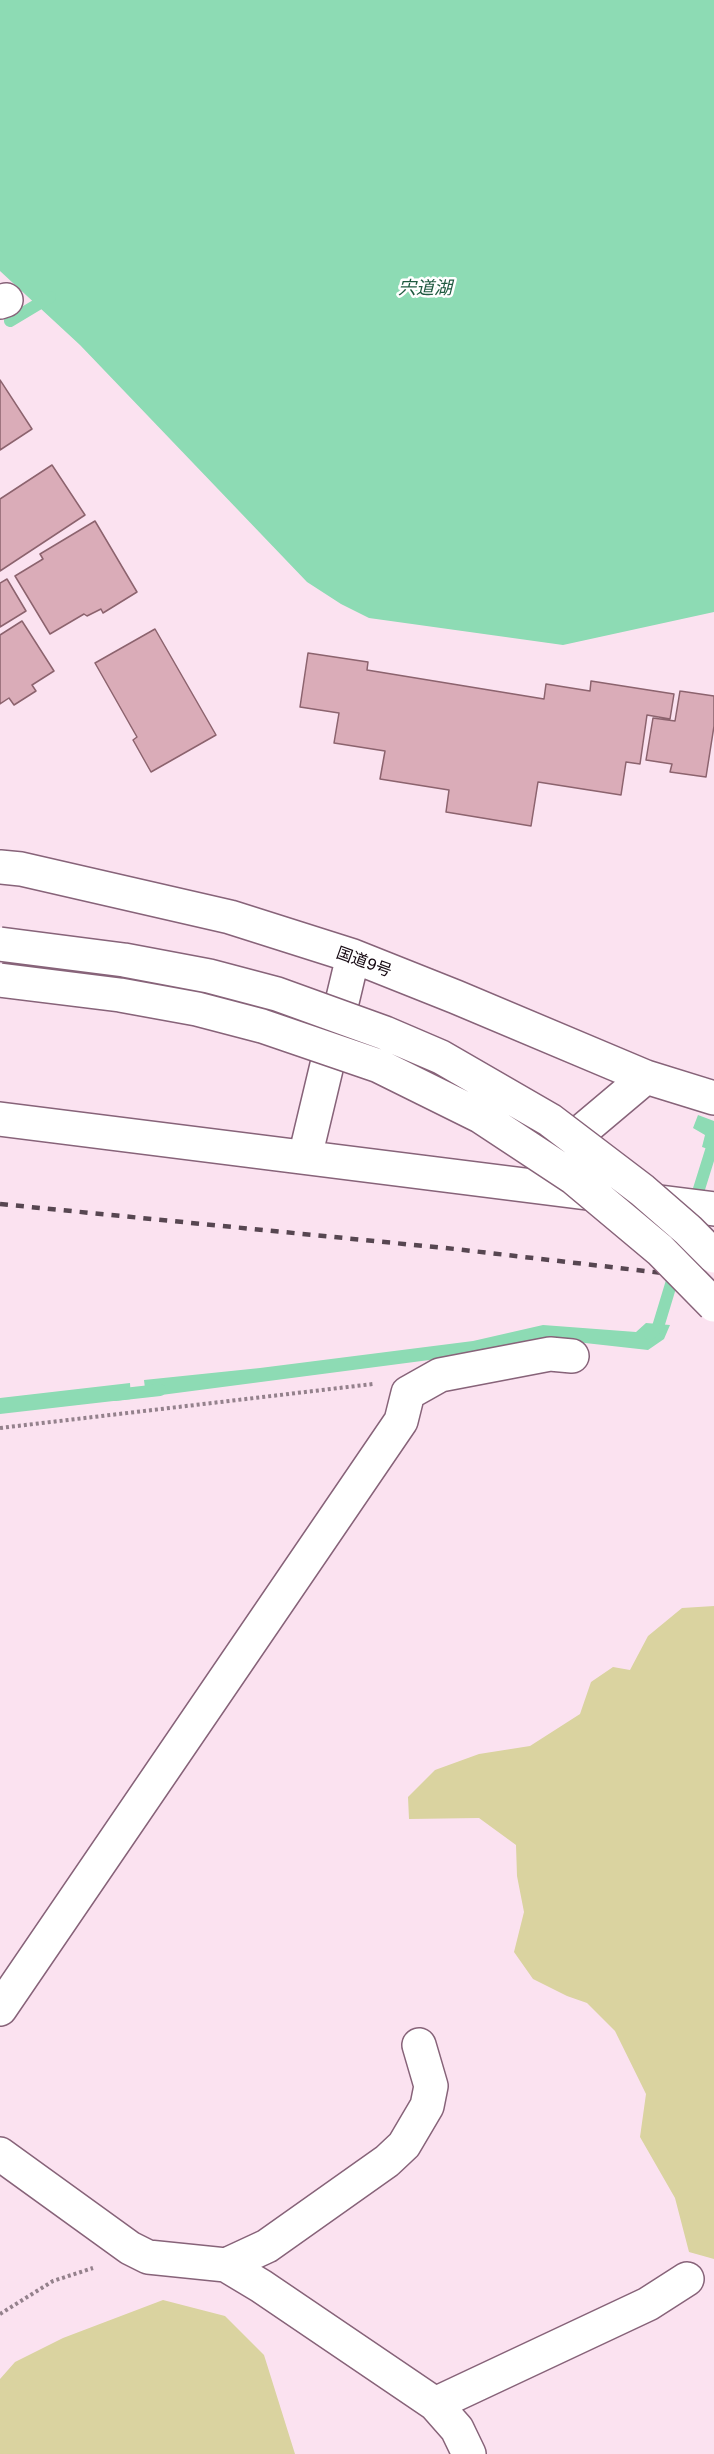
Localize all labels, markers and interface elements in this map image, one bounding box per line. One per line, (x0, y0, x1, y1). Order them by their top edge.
water label: 宍道湖 (398, 277, 452, 299)
street label: 国道9号 (334, 943, 394, 981)

